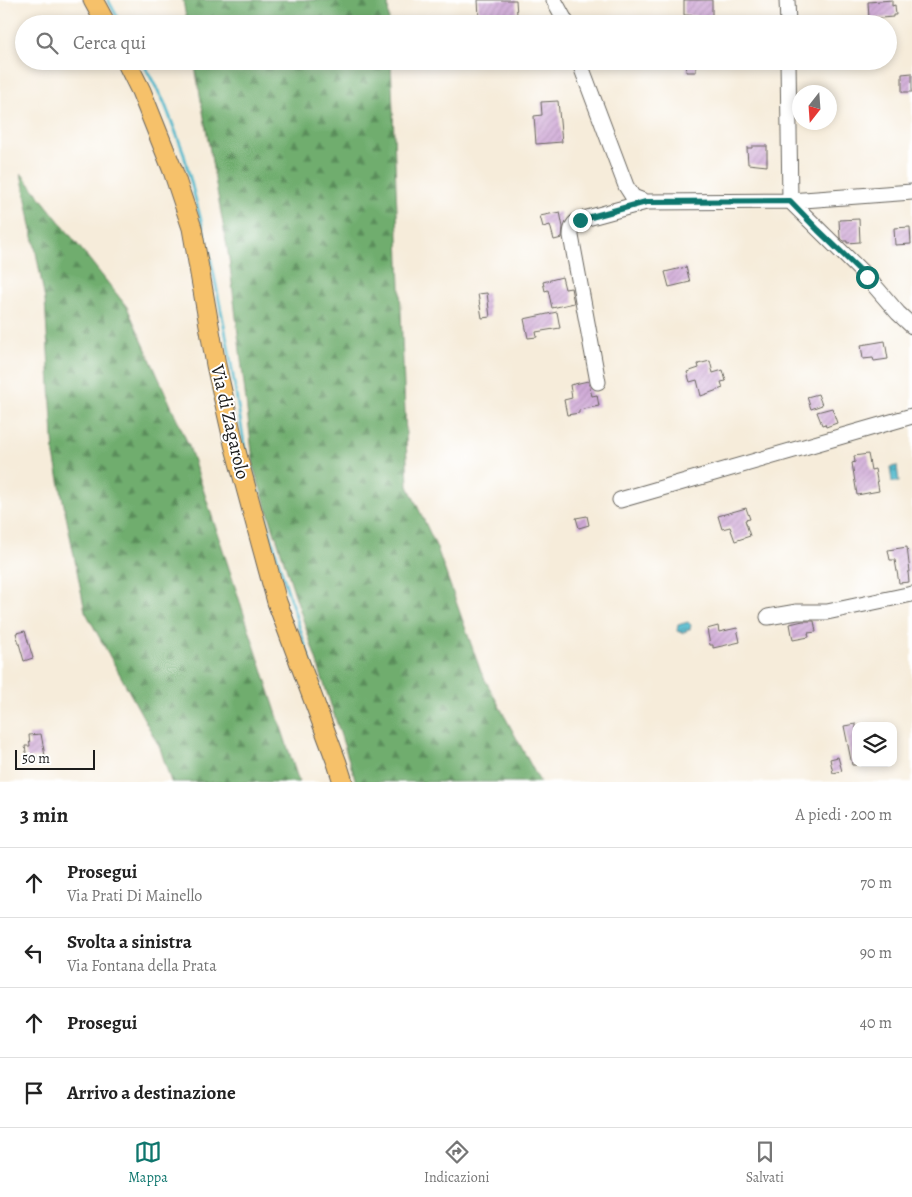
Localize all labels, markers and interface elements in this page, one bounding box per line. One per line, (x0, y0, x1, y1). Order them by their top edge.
search box (15, 15, 897, 70)
icon: search (33, 29, 61, 57)
text: Cerca qui (73, 30, 146, 56)
north arrow (792, 85, 837, 130)
route end (569, 209, 592, 232)
route start (856, 266, 879, 289)
street label: Via di Zagarolo (204, 361, 256, 482)
map controls (852, 722, 897, 767)
button: layers (852, 722, 897, 767)
scale bar (15, 747, 95, 770)
text: 50 m (22, 749, 50, 768)
text: 3 min (20, 801, 68, 829)
text: A piedi · 200 m (796, 804, 892, 826)
text: Prosegui (67, 859, 137, 885)
icon: ahead (20, 869, 48, 897)
text: 70 m (860, 872, 892, 894)
text: Via Prati Di Mainello (67, 885, 202, 907)
text: Svolta a sinistra (67, 929, 192, 955)
icon: left (20, 939, 48, 967)
text: 90 m (860, 942, 892, 964)
text: Via Fontana della Prata (67, 955, 217, 977)
icon: ahead (20, 1009, 48, 1037)
text: Prosegui (67, 1010, 137, 1036)
text: 40 m (860, 1012, 892, 1034)
icon: arrive (20, 1079, 48, 1107)
text: Arrivo a destinazione (67, 1080, 236, 1106)
tab: Mappa (128, 1138, 168, 1187)
tab: Indicazioni (424, 1138, 489, 1187)
tab: Salvati (746, 1138, 784, 1187)

